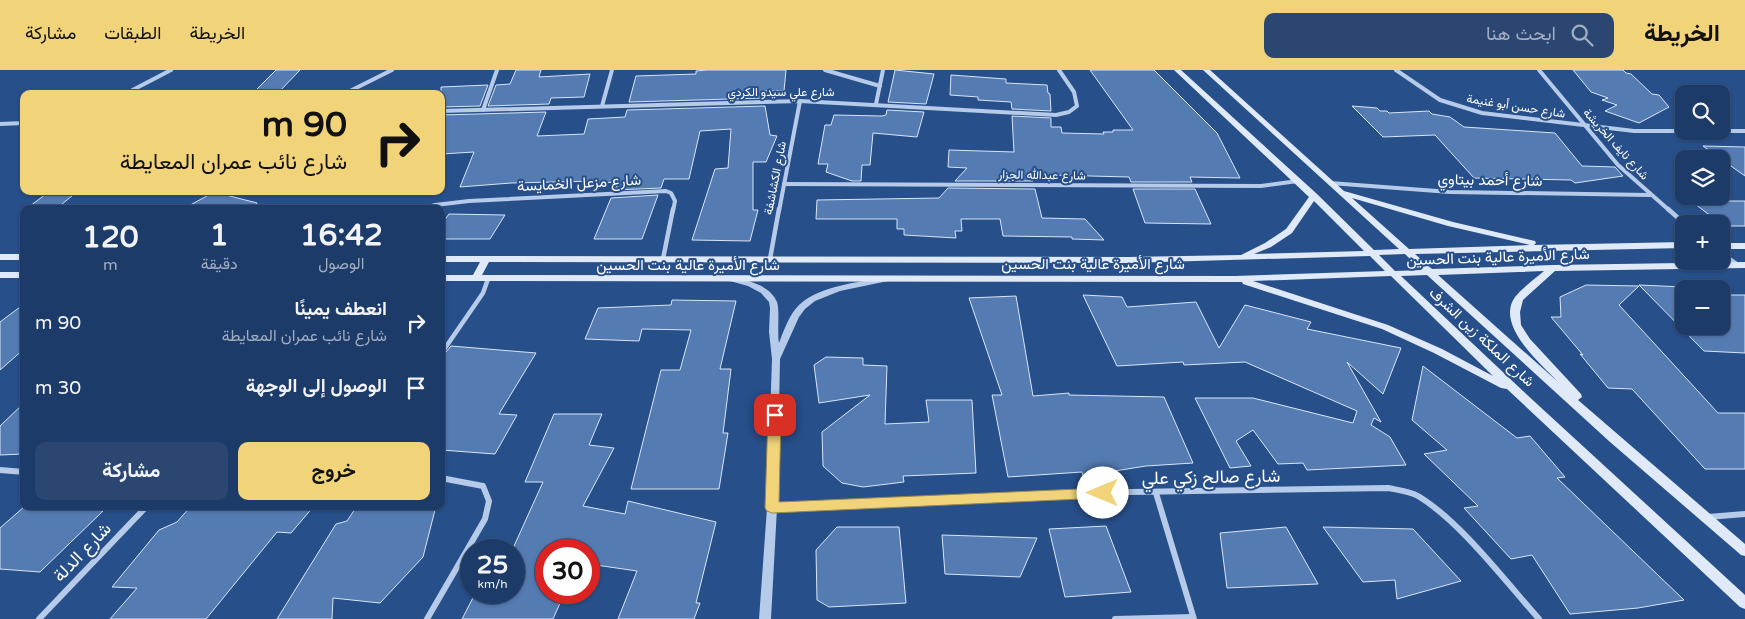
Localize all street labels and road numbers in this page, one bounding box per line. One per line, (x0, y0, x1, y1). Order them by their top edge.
street label: شارع علي سيدو الكردي (727, 85, 835, 102)
street label: شارع حسن أبو غنيمة (1465, 91, 1566, 123)
street label: شارع نايف الخريشة (1579, 106, 1652, 184)
street label: شارع الكشاشفة (761, 140, 791, 216)
street label: شارع عبدالله الجزار (997, 167, 1086, 185)
street label: شارع أحمد بيتاوي (1437, 170, 1543, 194)
street label: شارع مزعل الخمايسة (517, 171, 642, 197)
street label: شارع الأميرة عالية بنت الحسين (1406, 245, 1590, 271)
street label: شارع الأميرة عالية بنت الحسين (1001, 255, 1185, 275)
street label: شارع الأميرة عالية بنت الحسين (596, 256, 780, 276)
street label: شارع الملكة زين الشرف (1424, 283, 1539, 392)
street label: شارع صالح زكي علي (1142, 465, 1281, 493)
street label: شارع الدلة (48, 518, 116, 587)

